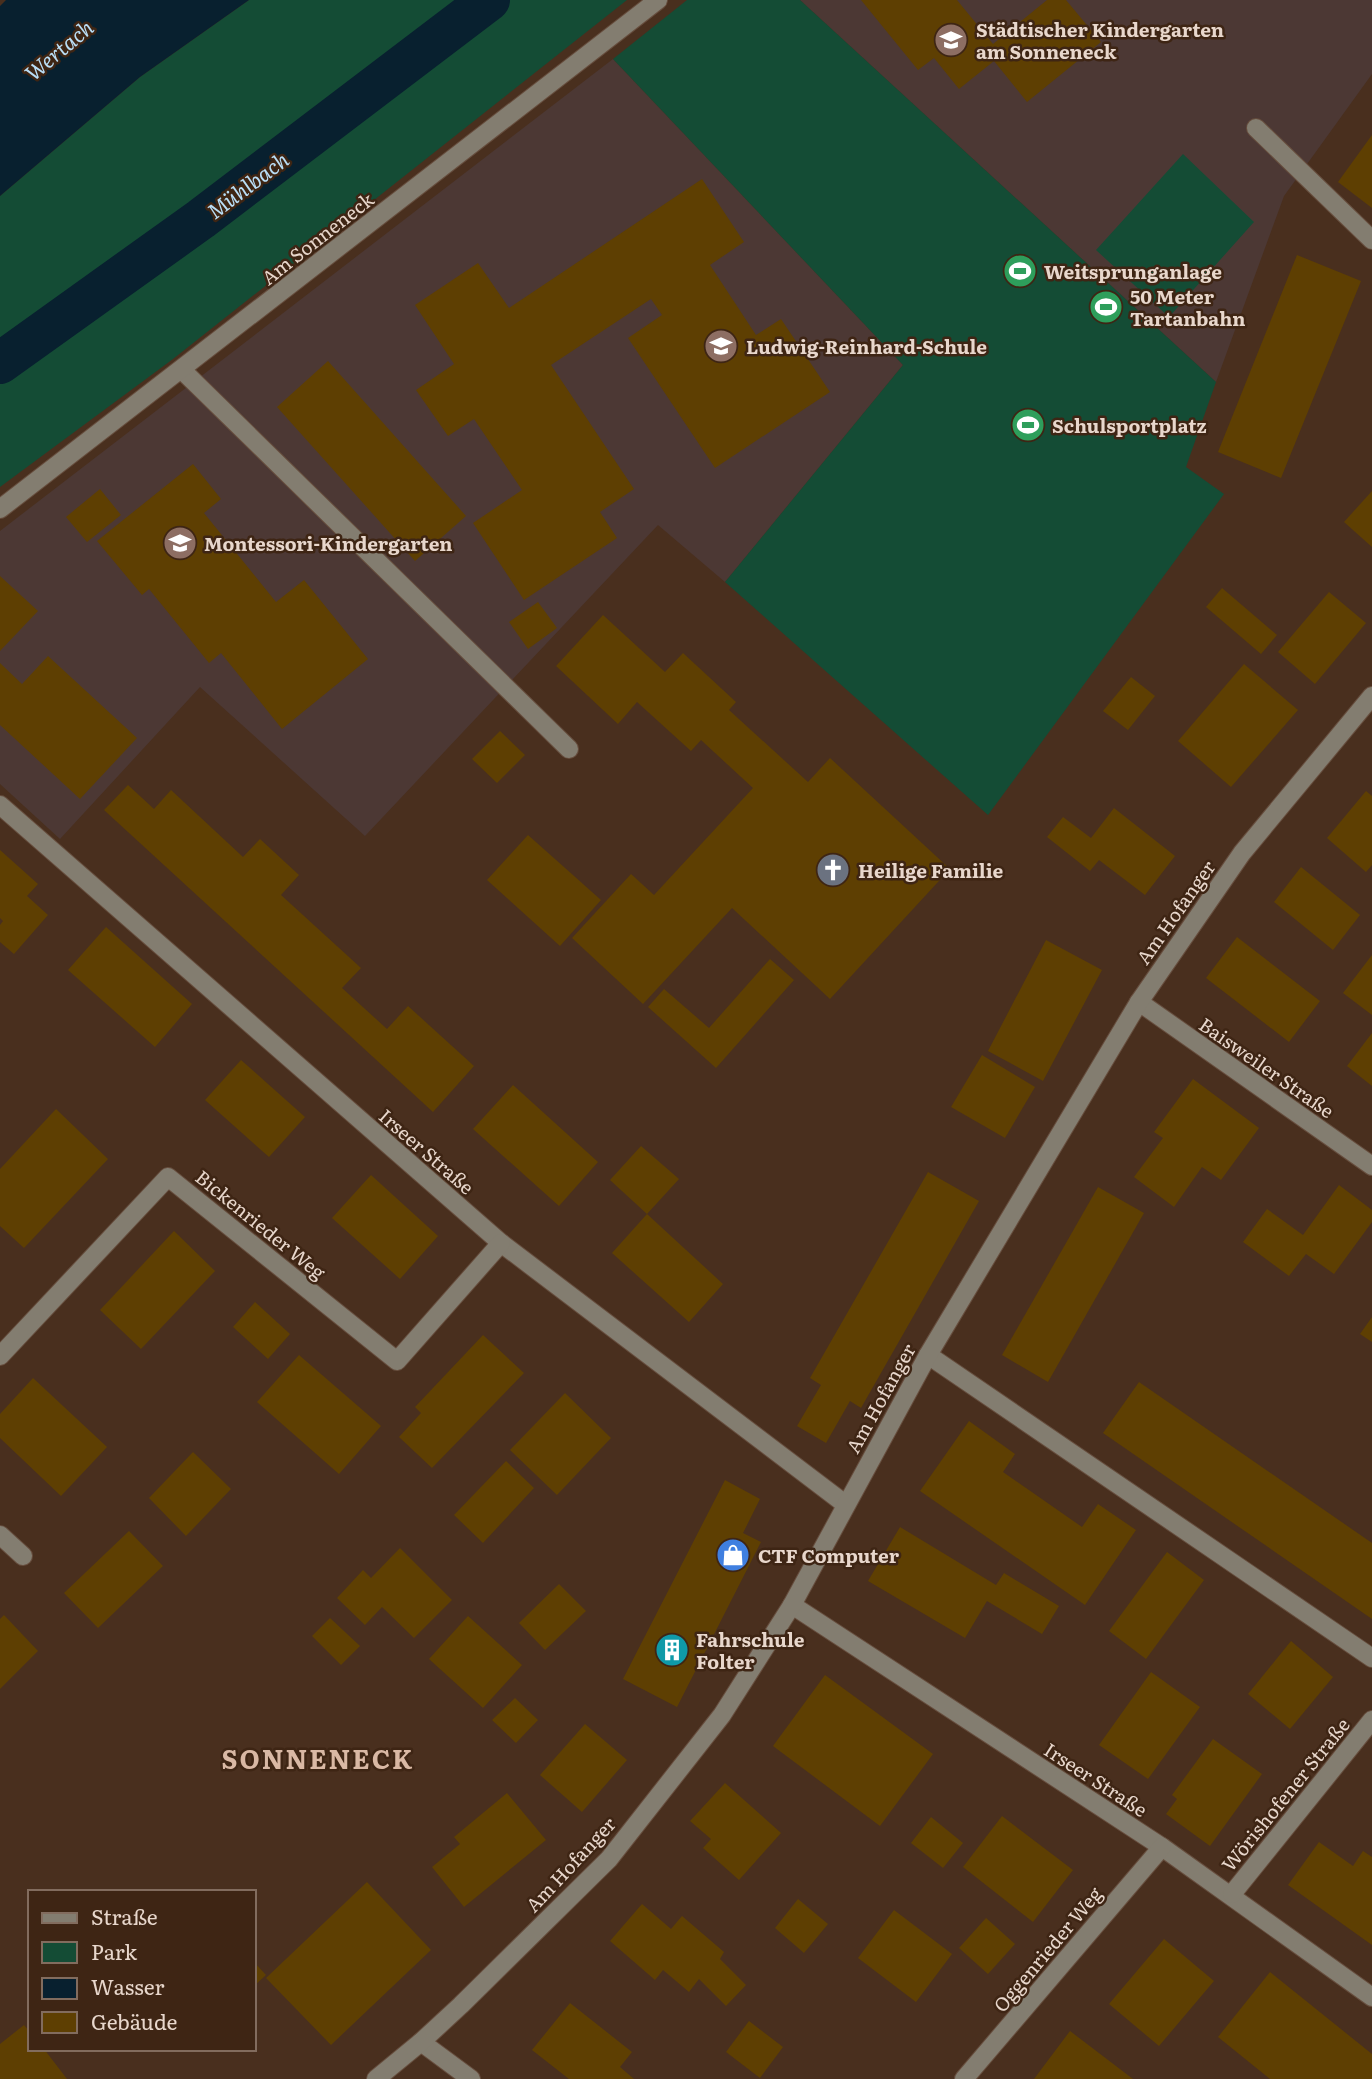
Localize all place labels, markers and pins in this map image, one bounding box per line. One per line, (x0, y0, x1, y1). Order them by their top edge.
place label: Städtischer Kindergarten am Sonneneck (976, 15, 1224, 65)
school or university icon: Städtischer Kindergarten am Sonneneck (932, 21, 970, 59)
sports icon: Weitsprunganlage (1001, 252, 1039, 290)
place label: Weitsprunganlage (1044, 257, 1222, 285)
place label: 50 Meter Tartanbahn (1130, 282, 1245, 332)
sports icon: 50 Meter Tartanbahn (1087, 288, 1125, 326)
school or university icon: Ludwig-Reinhard-Schule (702, 327, 740, 365)
place label: Ludwig-Reinhard-Schule (746, 332, 987, 360)
sports icon: Schulsportplatz (1009, 406, 1047, 444)
place label: Schulsportplatz (1052, 411, 1207, 439)
school or university icon: Montessori-Kindergarten (161, 524, 199, 562)
place label: Montessori-Kindergarten (204, 529, 453, 557)
church icon: Heilige Familie (814, 851, 852, 889)
place label: Heilige Familie (858, 856, 1004, 884)
shop icon: CTF Computer (714, 1536, 752, 1574)
place label: CTF Computer (758, 1541, 900, 1569)
place label: Fahrschule Folter (696, 1625, 805, 1675)
building icon: Fahrschule Folter (653, 1631, 691, 1669)

